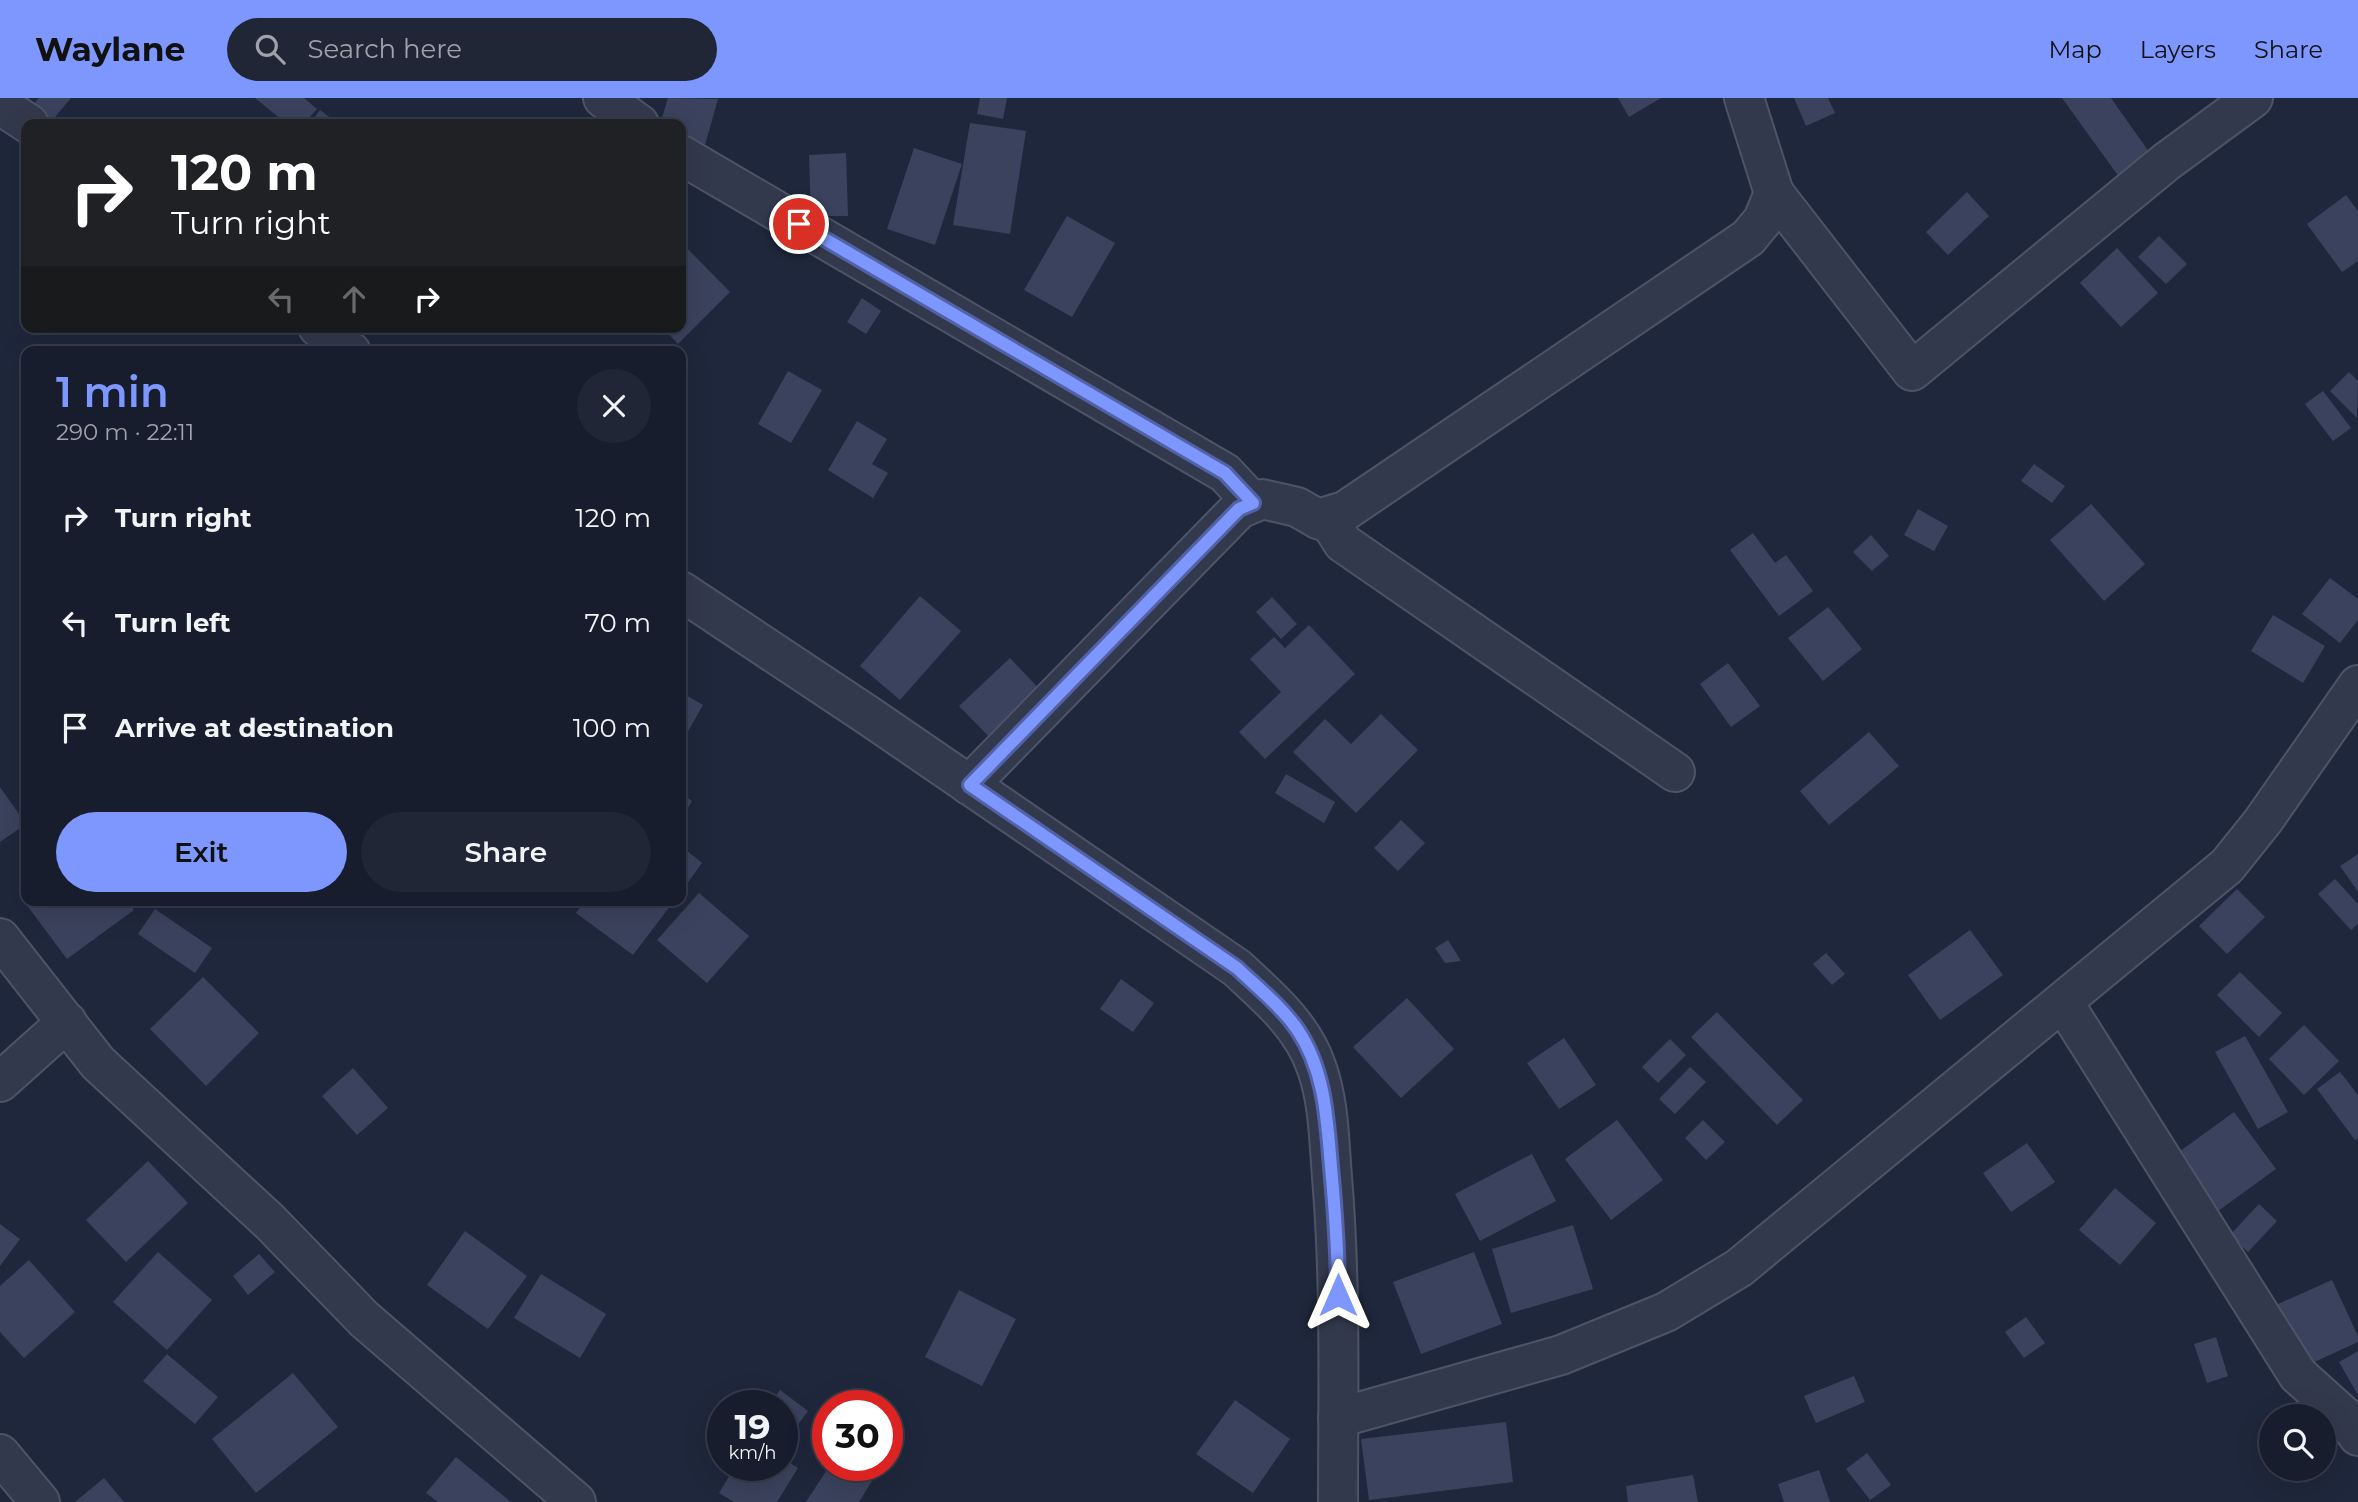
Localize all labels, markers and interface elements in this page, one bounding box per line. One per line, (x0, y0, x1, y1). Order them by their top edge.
search box (227, 18, 717, 81)
text: Waylane (35, 29, 185, 69)
icon: search (251, 30, 289, 68)
text: Search here (307, 33, 462, 65)
text: Map (2048, 35, 2102, 64)
text: Layers (2140, 35, 2216, 64)
text: Share (2254, 35, 2323, 64)
text: 120 m (171, 143, 318, 202)
icon: right (56, 147, 147, 238)
pin (769, 194, 829, 254)
text: Turn right (171, 203, 331, 242)
icon: arrive (780, 205, 818, 243)
icon: left (262, 280, 300, 318)
icon: ahead (335, 280, 373, 318)
icon: right (408, 280, 446, 318)
text: 1 min (56, 366, 169, 418)
button: close (577, 369, 651, 443)
text: 290 m · 22:11 (56, 418, 194, 446)
icon: right (56, 499, 94, 537)
text: Turn right (115, 502, 251, 534)
text: 120 m (575, 502, 651, 534)
icon: left (56, 604, 94, 642)
text: Turn left (115, 607, 231, 639)
text: 70 m (585, 607, 651, 639)
icon: arrive (56, 709, 94, 747)
text: Arrive at destination (115, 712, 394, 744)
text: 100 m (573, 712, 651, 744)
button: Exit (56, 812, 347, 892)
button: Share (361, 812, 651, 892)
position arrow (1301, 1258, 1375, 1332)
speed limit sign: 30 (812, 1390, 903, 1481)
map controls (2259, 1404, 2336, 1481)
button: search (2259, 1404, 2336, 1481)
text: 19 (734, 1405, 771, 1448)
text: km/h (728, 1442, 777, 1464)

